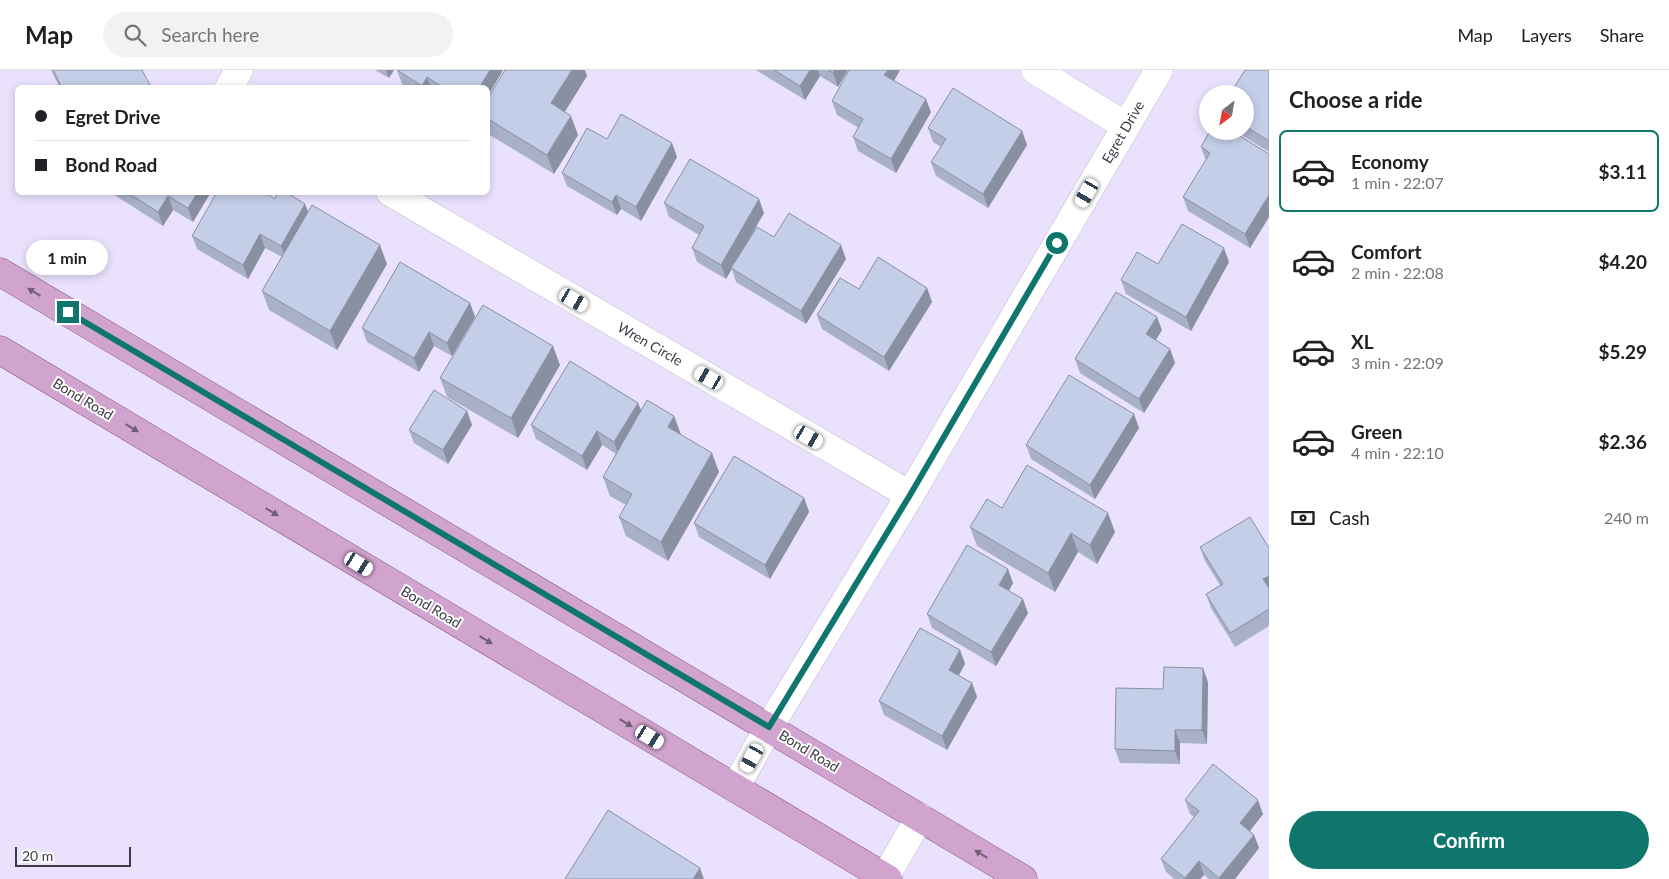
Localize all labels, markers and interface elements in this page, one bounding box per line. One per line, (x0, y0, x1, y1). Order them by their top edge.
search box (103, 12, 453, 57)
text: Map (25, 20, 73, 49)
icon: search (121, 21, 149, 49)
text: Search here (161, 23, 259, 46)
text: Map (1457, 24, 1493, 46)
text: Layers (1521, 24, 1572, 46)
text: Share (1600, 24, 1644, 46)
north arrow (1199, 85, 1254, 140)
map controls (1199, 85, 1254, 140)
text: Choose a ride (1289, 86, 1423, 113)
street label: Egret Drive (1098, 97, 1147, 166)
text: Egret Drive (65, 105, 160, 128)
icon: car (1291, 149, 1336, 194)
text: Economy (1351, 150, 1429, 173)
text: Bond Road (65, 153, 157, 176)
text: $3.11 (1598, 160, 1647, 183)
text: 1 min · 22:07 (1351, 173, 1444, 192)
car (1073, 176, 1100, 210)
route start (1046, 232, 1068, 254)
icon: car (1291, 239, 1336, 284)
callout: 1 min (27, 240, 109, 274)
text: Comfort (1351, 240, 1422, 263)
text: 1 min (47, 248, 87, 267)
text: $4.20 (1598, 250, 1647, 273)
text: 2 min · 22:08 (1351, 263, 1444, 282)
car (557, 286, 590, 314)
one-way arrow (27, 288, 42, 296)
route end (57, 301, 79, 323)
street label: Wren Circle (615, 318, 686, 369)
icon: car (1291, 329, 1336, 374)
text: XL (1351, 330, 1374, 353)
text: $5.29 (1598, 340, 1647, 363)
text: 3 min · 22:09 (1351, 353, 1444, 372)
car (692, 364, 725, 392)
street label: Bond Road (50, 374, 116, 423)
icon: car (1291, 419, 1336, 464)
text: Green (1351, 420, 1402, 443)
car (792, 423, 825, 451)
one-way arrow (126, 424, 139, 433)
text: $2.36 (1598, 430, 1647, 453)
text: 4 min · 22:10 (1351, 443, 1444, 462)
icon: cash (1289, 504, 1317, 532)
text: Cash (1329, 506, 1370, 529)
one-way arrow (265, 507, 278, 516)
text: 240 m (1604, 508, 1649, 527)
car (342, 550, 375, 578)
street label: Bond Road (398, 582, 464, 631)
one-way arrow (480, 635, 493, 644)
one-way arrow (620, 718, 633, 727)
car (633, 723, 666, 751)
street label: Bond Road (776, 726, 842, 775)
car (738, 741, 765, 775)
button: Confirm (1289, 811, 1649, 869)
scale bar (15, 844, 131, 867)
text: 20 m (22, 847, 53, 864)
one-way arrow (975, 849, 988, 858)

